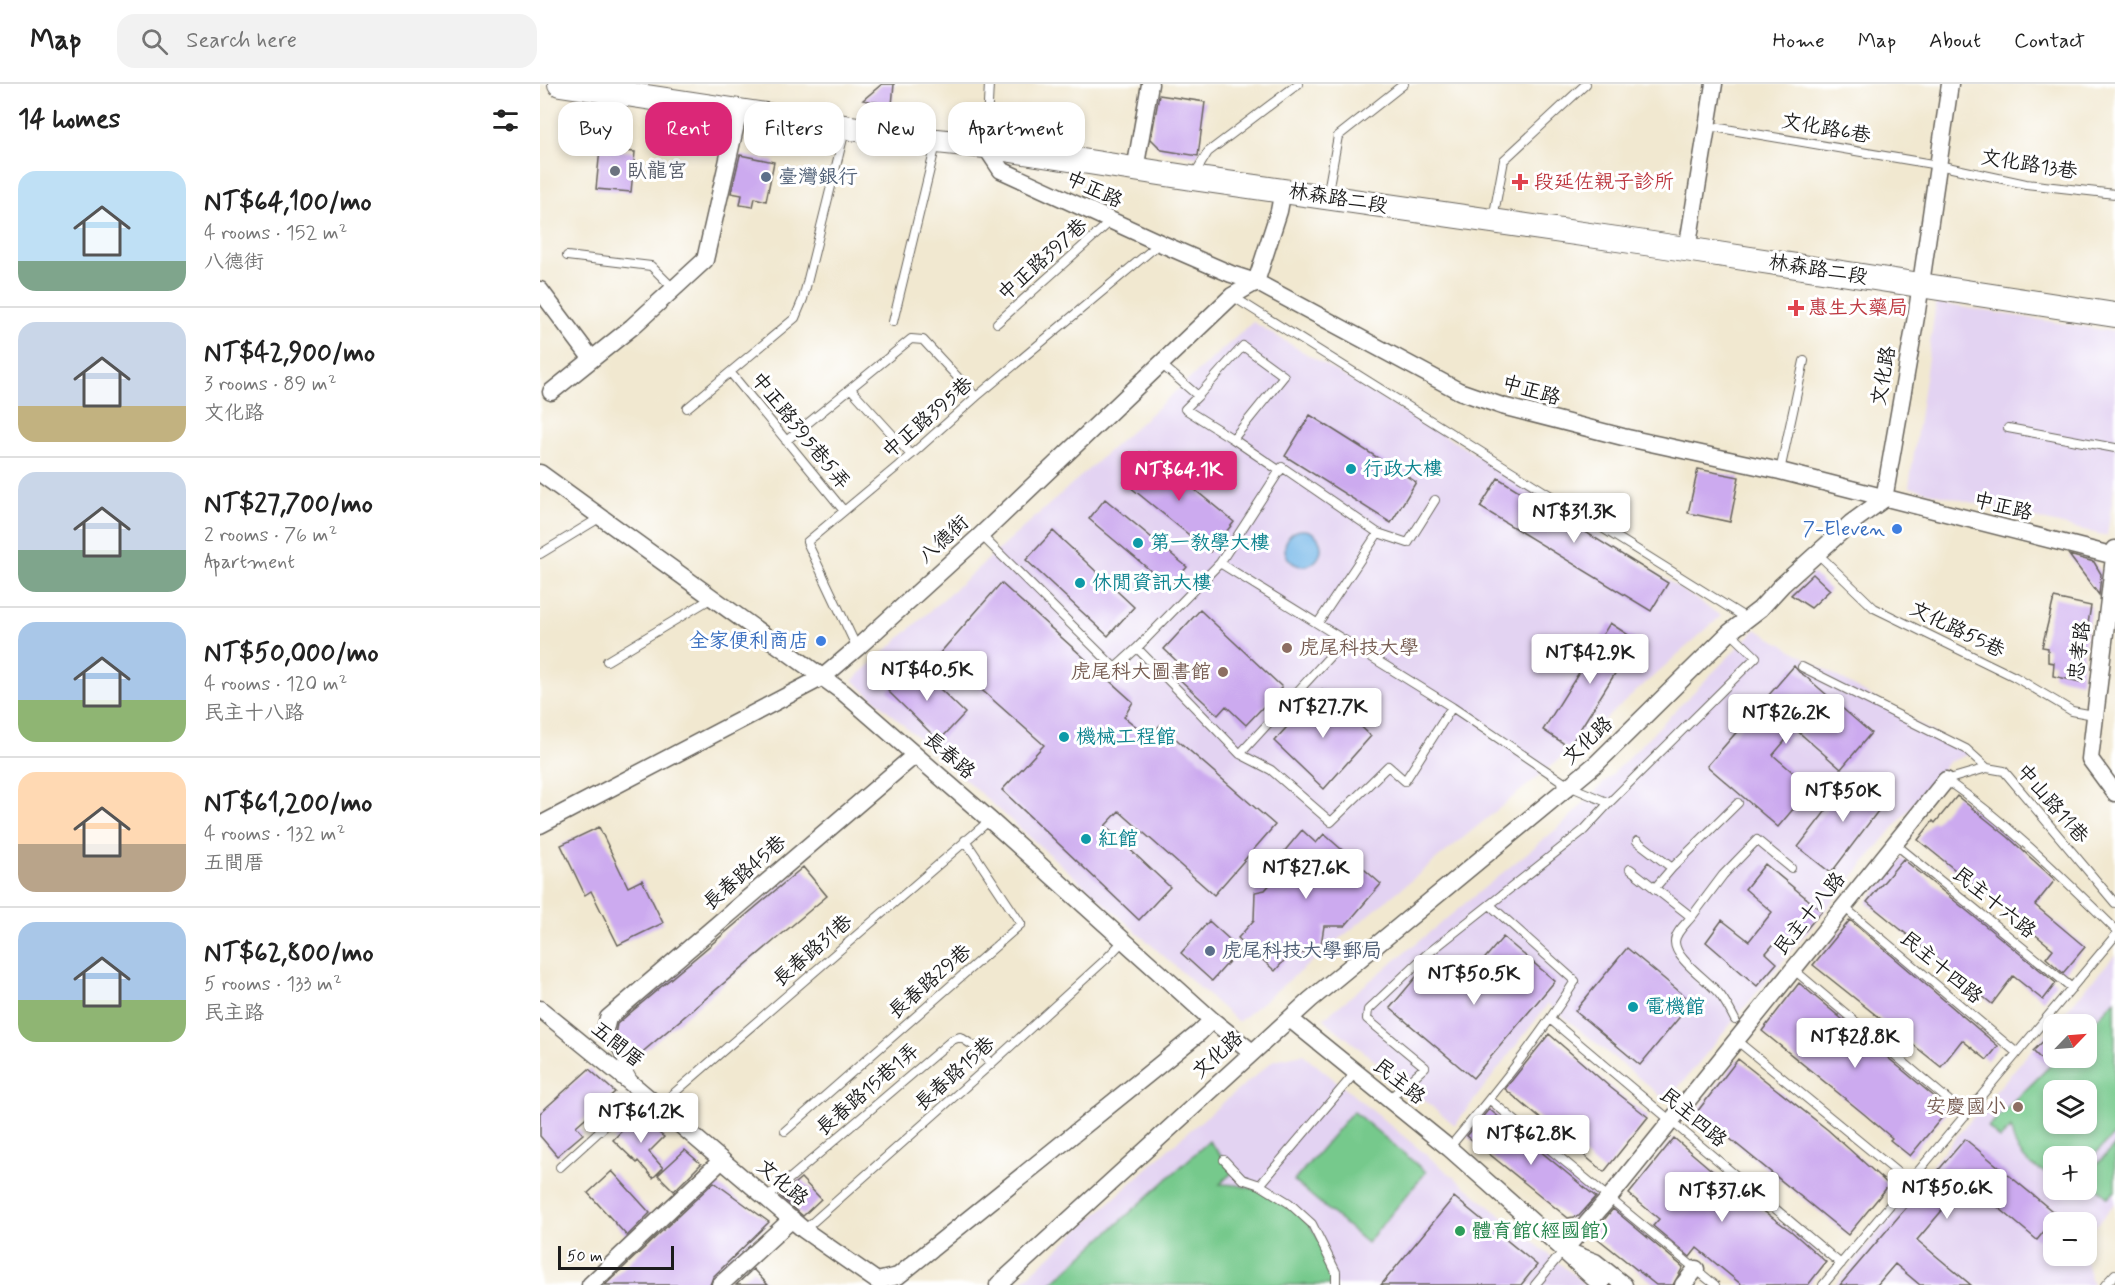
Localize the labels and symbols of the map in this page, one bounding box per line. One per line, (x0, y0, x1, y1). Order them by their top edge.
street label: 文化路6巷 (1779, 108, 1874, 150)
street label: 文化路13巷 (1979, 144, 2080, 186)
place label: 臥龍宮 (627, 158, 687, 185)
marker: 臥龍宮 (608, 164, 622, 178)
place label: 臺灣銀行 (778, 164, 858, 191)
street label: 中正路 (1061, 165, 1128, 215)
place label: 段延佐親子診所 (1534, 169, 1674, 196)
marker: 臺灣銀行 (759, 170, 773, 184)
marker: 段延佐親子診所 (1511, 173, 1529, 191)
street label: 林森路二段 (1287, 178, 1389, 220)
street label: 中正路397巷 (992, 212, 1094, 308)
street label: 林森路二段 (1767, 249, 1869, 291)
place label: 惠生大藥局 (1808, 295, 1908, 322)
marker: 惠生大藥局 (1789, 301, 1803, 315)
street label: 文化路 (1865, 343, 1903, 408)
street label: 中正路395巷5弄 (744, 367, 856, 495)
street label: 中正路395巷 (877, 370, 980, 465)
street label: 中正路 (1498, 370, 1565, 413)
pin: NT$64.1K (1117, 451, 1241, 502)
place label: 行政大樓 (1363, 456, 1443, 483)
marker: 行政大樓 (1344, 462, 1358, 476)
street label: 中正路 (1971, 487, 2036, 528)
pin: NT$31.3K (1512, 493, 1636, 544)
street label: 八德街 (913, 510, 975, 570)
place label: 7-Eleven (1803, 516, 1885, 543)
marker: 7-Eleven (1890, 522, 1904, 536)
place label: 第一教學大樓 (1150, 530, 1270, 557)
marker: 第一教學大樓 (1131, 536, 1145, 550)
place label: 休閒資訊大樓 (1092, 570, 1212, 597)
marker: 休閒資訊大樓 (1073, 576, 1087, 590)
street label: 文化路55巷 (1905, 595, 2010, 665)
street label: 忠孝路 (2063, 619, 2097, 682)
place label: 全家便利商店 (689, 628, 809, 655)
marker: 全家便利商店 (814, 634, 828, 648)
pin: NT$42.9K (1528, 634, 1652, 685)
place label: 虎尾科技大學 (1299, 635, 1419, 662)
marker: 虎尾科技大學 (1280, 641, 1294, 655)
pin: NT$40.5K (865, 651, 989, 702)
place label: 虎尾科大圖書館 (1071, 659, 1211, 686)
marker: 虎尾科大圖書館 (1216, 665, 1230, 679)
pin: NT$27.7K (1261, 688, 1385, 739)
pin: NT$26.2K (1724, 694, 1848, 745)
street label: 文化路 (1557, 710, 1620, 771)
place label: 機械工程館 (1076, 724, 1176, 751)
street label: 長春路 (918, 726, 981, 787)
marker: 機械工程館 (1057, 730, 1071, 744)
street label: 中山路11巷 (2010, 758, 2095, 850)
pin: NT$50K (1794, 772, 1892, 823)
place label: 紅館 (1098, 826, 1138, 853)
street label: 長春路45巷 (698, 829, 793, 917)
marker: 紅館 (1079, 832, 1093, 846)
pin: NT$27.6K (1244, 849, 1368, 900)
street label: 民主十六路 (1947, 861, 2042, 946)
street label: 民主十八路 (1768, 866, 1853, 961)
street label: 長春路31巷 (767, 908, 859, 993)
street label: 民主十四路 (1894, 926, 1989, 1011)
street label: 長春路29巷 (883, 938, 978, 1026)
place label: 虎尾科技大學郵局 (1222, 938, 1382, 965)
marker: 虎尾科技大學郵局 (1203, 944, 1217, 958)
pin: NT$50.5K (1412, 955, 1536, 1006)
place label: 電機館 (1645, 994, 1705, 1021)
marker: 電機館 (1626, 1000, 1640, 1014)
north arrow (2043, 1014, 2097, 1068)
street label: 五間厝 (585, 1016, 649, 1074)
pin: NT$28.8K (1793, 1018, 1917, 1069)
street label: 文化路 (1187, 1024, 1250, 1085)
street label: 長春路15巷 (909, 1030, 1002, 1117)
street label: 長春路15巷1弄 (811, 1038, 925, 1142)
street label: 民主路 (1367, 1053, 1432, 1112)
street label: 民主四路 (1654, 1082, 1733, 1155)
pin: NT$61.2K (579, 1093, 703, 1144)
place label: 安慶國小 (1926, 1094, 2006, 1121)
marker: 安慶國小 (2011, 1100, 2025, 1114)
pin: NT$62.8K (1469, 1115, 1593, 1166)
street label: 文化路 (750, 1153, 814, 1213)
pin: NT$50.6K (1885, 1169, 2009, 1220)
pin: NT$37.6K (1660, 1172, 1784, 1223)
place label: 體育館(經國館) (1472, 1218, 1608, 1245)
marker: 體育館(經國館) (1453, 1224, 1467, 1238)
scale bar (558, 1243, 674, 1270)

